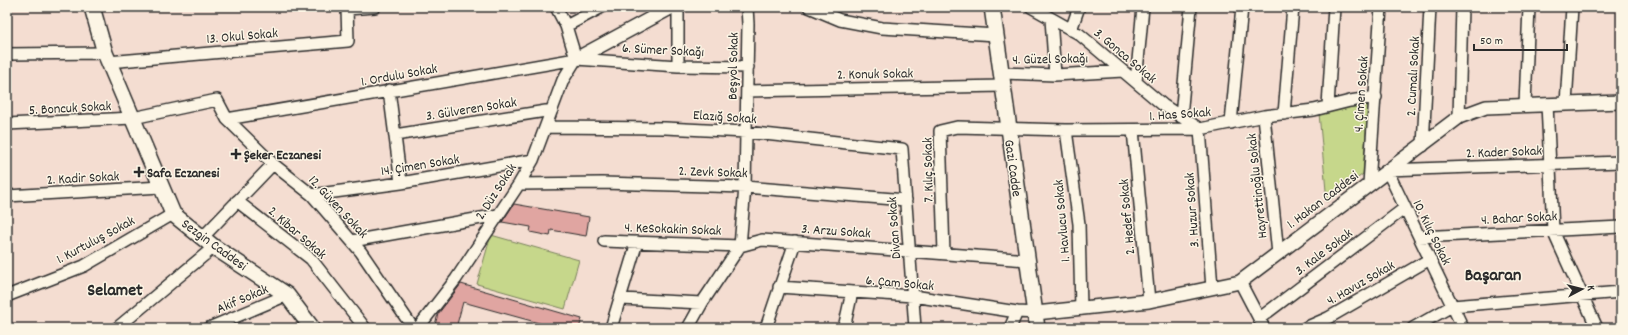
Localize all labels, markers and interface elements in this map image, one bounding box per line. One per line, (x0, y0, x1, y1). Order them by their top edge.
street label: 13. Okul Sokak (206, 24, 279, 50)
street label: 3. Gonca Sokak (1089, 24, 1161, 89)
scale bar (1474, 26, 1567, 52)
street label: Beşyol Sokak (723, 32, 745, 100)
text: 50 m (1480, 33, 1503, 50)
street label: 2. Cumalı Sokak (1402, 35, 1426, 117)
street label: 6. Sümer Sokağı (621, 39, 704, 63)
street label: 4. Güzel Sokağı (1012, 49, 1088, 71)
street label: 4. Çimen Sokak (1349, 55, 1375, 133)
street label: 1. Ordulu Sokak (359, 59, 439, 93)
street label: 2. Konuk Sokak (837, 64, 914, 86)
street label: 3. Gülveren Sokak (424, 93, 518, 127)
street label: 5. Boncuk Sokak (28, 97, 112, 121)
street label: 1. Has Sokak (1149, 103, 1212, 127)
street label: Elazığ Sokak (692, 106, 758, 130)
street label: Hayrettinoğlu Sokak (1243, 132, 1273, 239)
street label: 7. Kılıç Sokak (918, 137, 940, 203)
street label: Gazi Cadde (998, 138, 1026, 198)
street label: 2. Kader Sokak (1466, 142, 1543, 164)
place label: Şeker Eczanesi (244, 146, 322, 166)
marker: Şeker Eczanesi (231, 149, 241, 159)
street label: 14. Çimen Sokak (380, 150, 461, 182)
street label: 2. Düz Sokak (471, 160, 523, 224)
street label: 2. Zevk Sokak (678, 162, 748, 184)
place label: Safa Eczanesi (147, 164, 220, 184)
street label: 2. Kadir Sokak (46, 167, 120, 191)
marker: Safa Eczanesi (134, 167, 144, 177)
street label: 1. Hakan Caddesi (1283, 167, 1364, 234)
street label: 12. Güven Sokak (303, 171, 372, 244)
street label: 3. Huzur Sokak (1180, 171, 1206, 248)
street label: 1. Havlucu Sokak (1049, 178, 1077, 263)
street label: 2. Hedef Sokak (1115, 178, 1141, 256)
street label: Divan Sokak (883, 196, 907, 260)
street label: 10. Kılıç Sokak (1407, 197, 1456, 269)
street label: 2. Kibar Sokak (263, 202, 331, 265)
street label: 4. Bahar Sokak (1480, 207, 1558, 231)
street label: 1. Kurtuluş Sokak (53, 211, 139, 270)
street label: Sezgin Caddesi (177, 215, 251, 277)
street label: 4. KeSokakin Sokak (624, 218, 722, 242)
street label: 3. Arzu Sokak (800, 220, 872, 244)
street label: 3. Kale Sokak (1291, 224, 1358, 281)
street label: 4. Havuz Sokak (1323, 256, 1399, 311)
district label: Başaran (1465, 264, 1521, 289)
north arrow (1562, 269, 1602, 309)
street label: 6. Çam Sokak (865, 271, 935, 297)
district label: Selamet (87, 279, 143, 304)
street label: Akif Sokak (214, 280, 272, 320)
text: K (1582, 285, 1598, 292)

